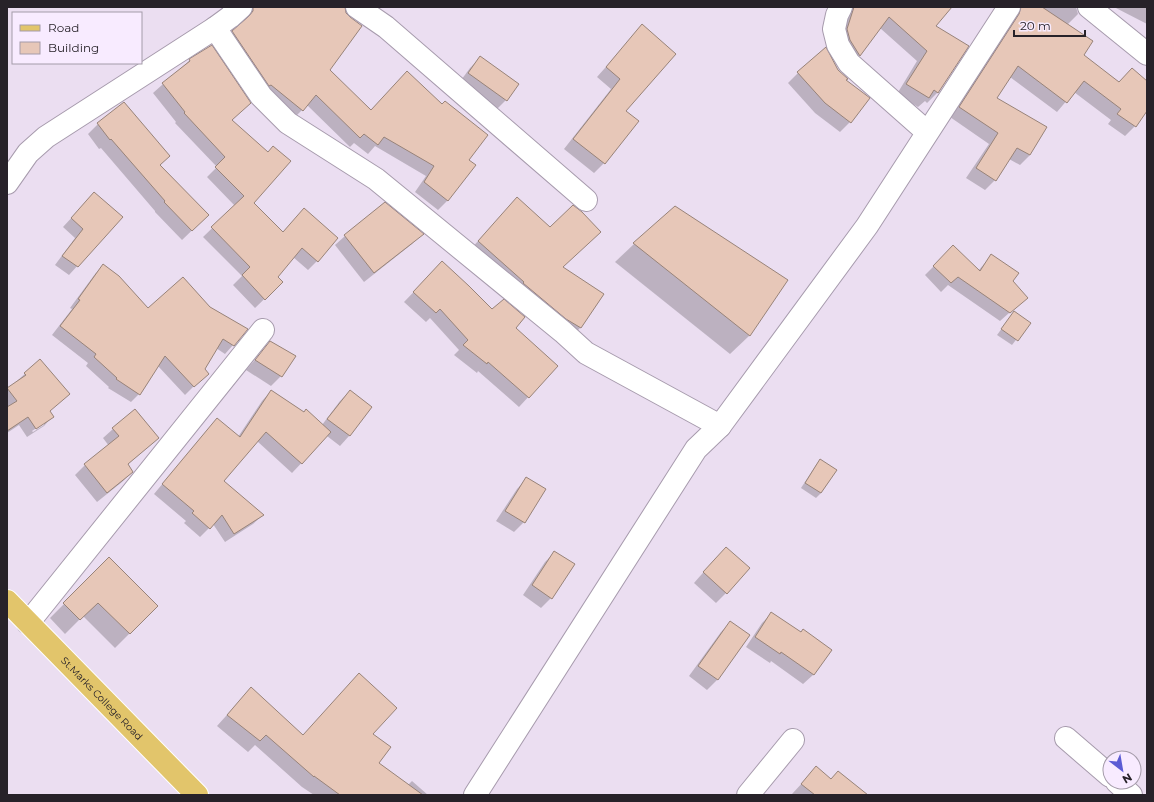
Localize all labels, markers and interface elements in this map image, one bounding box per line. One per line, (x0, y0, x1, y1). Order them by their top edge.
legend (12, 12, 142, 64)
scale bar (1014, 12, 1085, 38)
text: 20 m (1020, 18, 1051, 33)
text: Road (48, 20, 79, 35)
text: Building (48, 40, 99, 55)
street label: St.Marks College Road (58, 654, 145, 743)
north arrow (1102, 750, 1142, 790)
text: N (1120, 770, 1135, 787)

